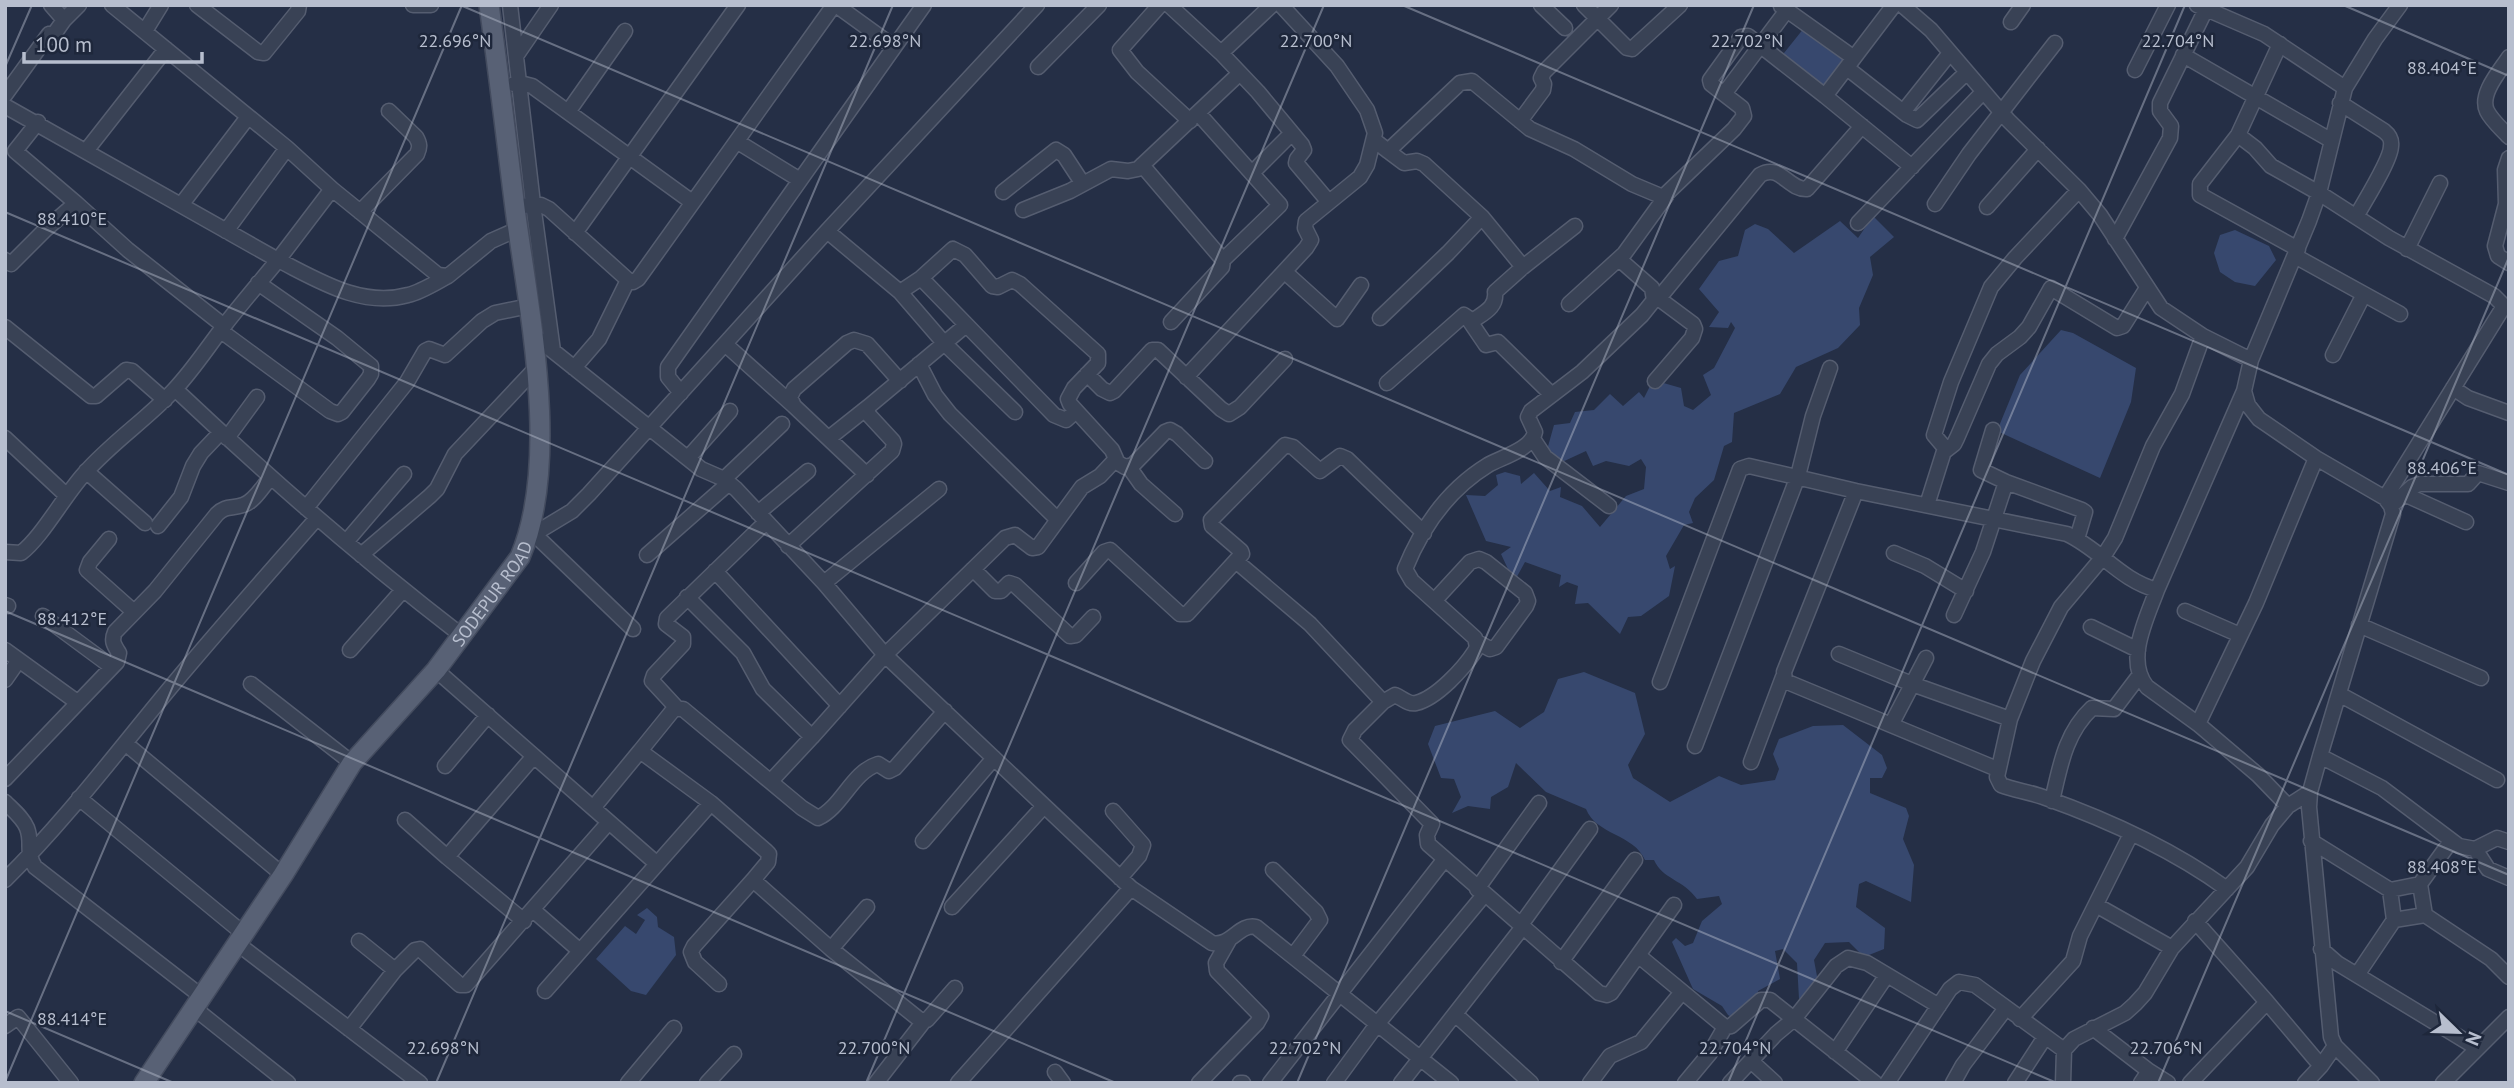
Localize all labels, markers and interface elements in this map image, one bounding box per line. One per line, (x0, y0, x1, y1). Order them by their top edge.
scale bar (24, 21, 203, 65)
text: 22.696°N (419, 29, 491, 52)
text: 22.698°N (849, 29, 921, 52)
text: 22.700°N (1280, 29, 1352, 52)
text: 22.702°N (1711, 29, 1783, 52)
text: 22.704°N (2142, 29, 2214, 52)
text: 100 m (35, 31, 92, 58)
text: 88.404°E (2407, 56, 2477, 79)
text: 88.410°E (37, 207, 107, 230)
text: 88.406°E (2407, 456, 2477, 479)
street label: SODEPUR ROAD (446, 538, 537, 651)
text: 88.412°E (37, 607, 107, 630)
text: 88.408°E (2407, 855, 2477, 878)
north arrow (2423, 997, 2493, 1067)
text: 88.414°E (37, 1007, 107, 1030)
text: N (2460, 1028, 2487, 1049)
text: 22.698°N (407, 1036, 479, 1059)
text: 22.700°N (838, 1036, 910, 1059)
text: 22.702°N (1269, 1036, 1341, 1059)
text: 22.704°N (1699, 1036, 1771, 1059)
text: 22.706°N (2130, 1036, 2202, 1059)

